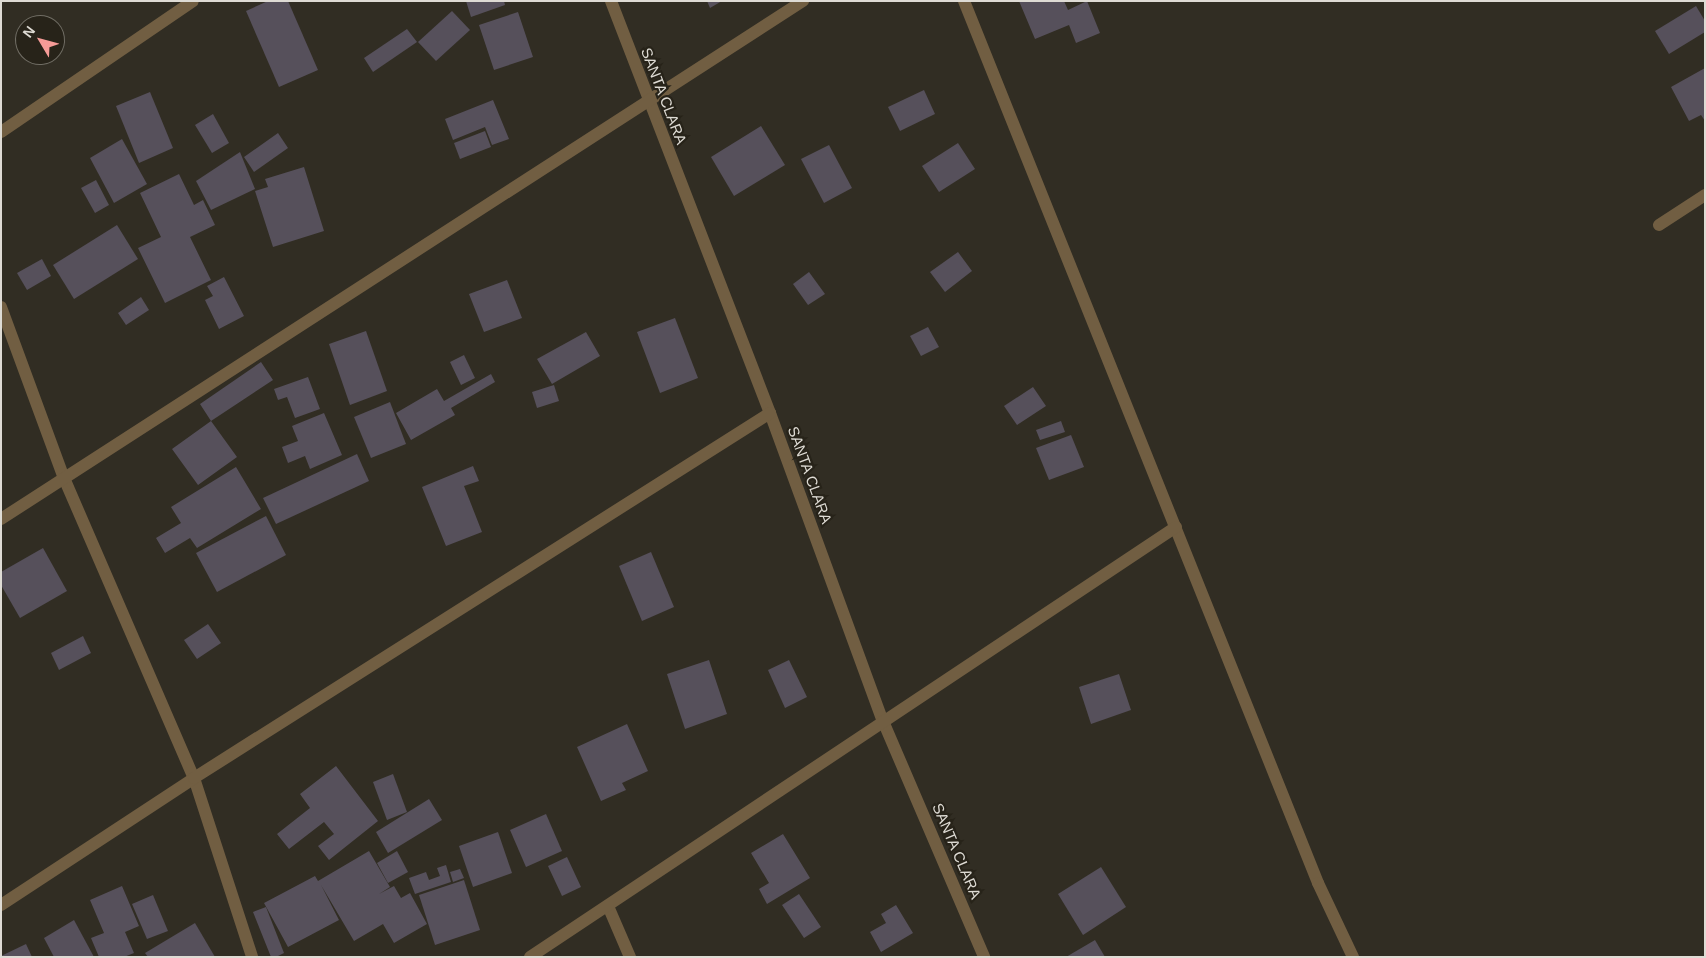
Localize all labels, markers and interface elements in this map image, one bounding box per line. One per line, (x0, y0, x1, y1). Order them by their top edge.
north arrow (15, 15, 65, 65)
text: N (19, 23, 38, 40)
street label: SANTA CLARA (637, 45, 691, 147)
street label: SANTA CLARA (784, 423, 836, 527)
street label: SANTA CLARA (929, 800, 985, 902)

